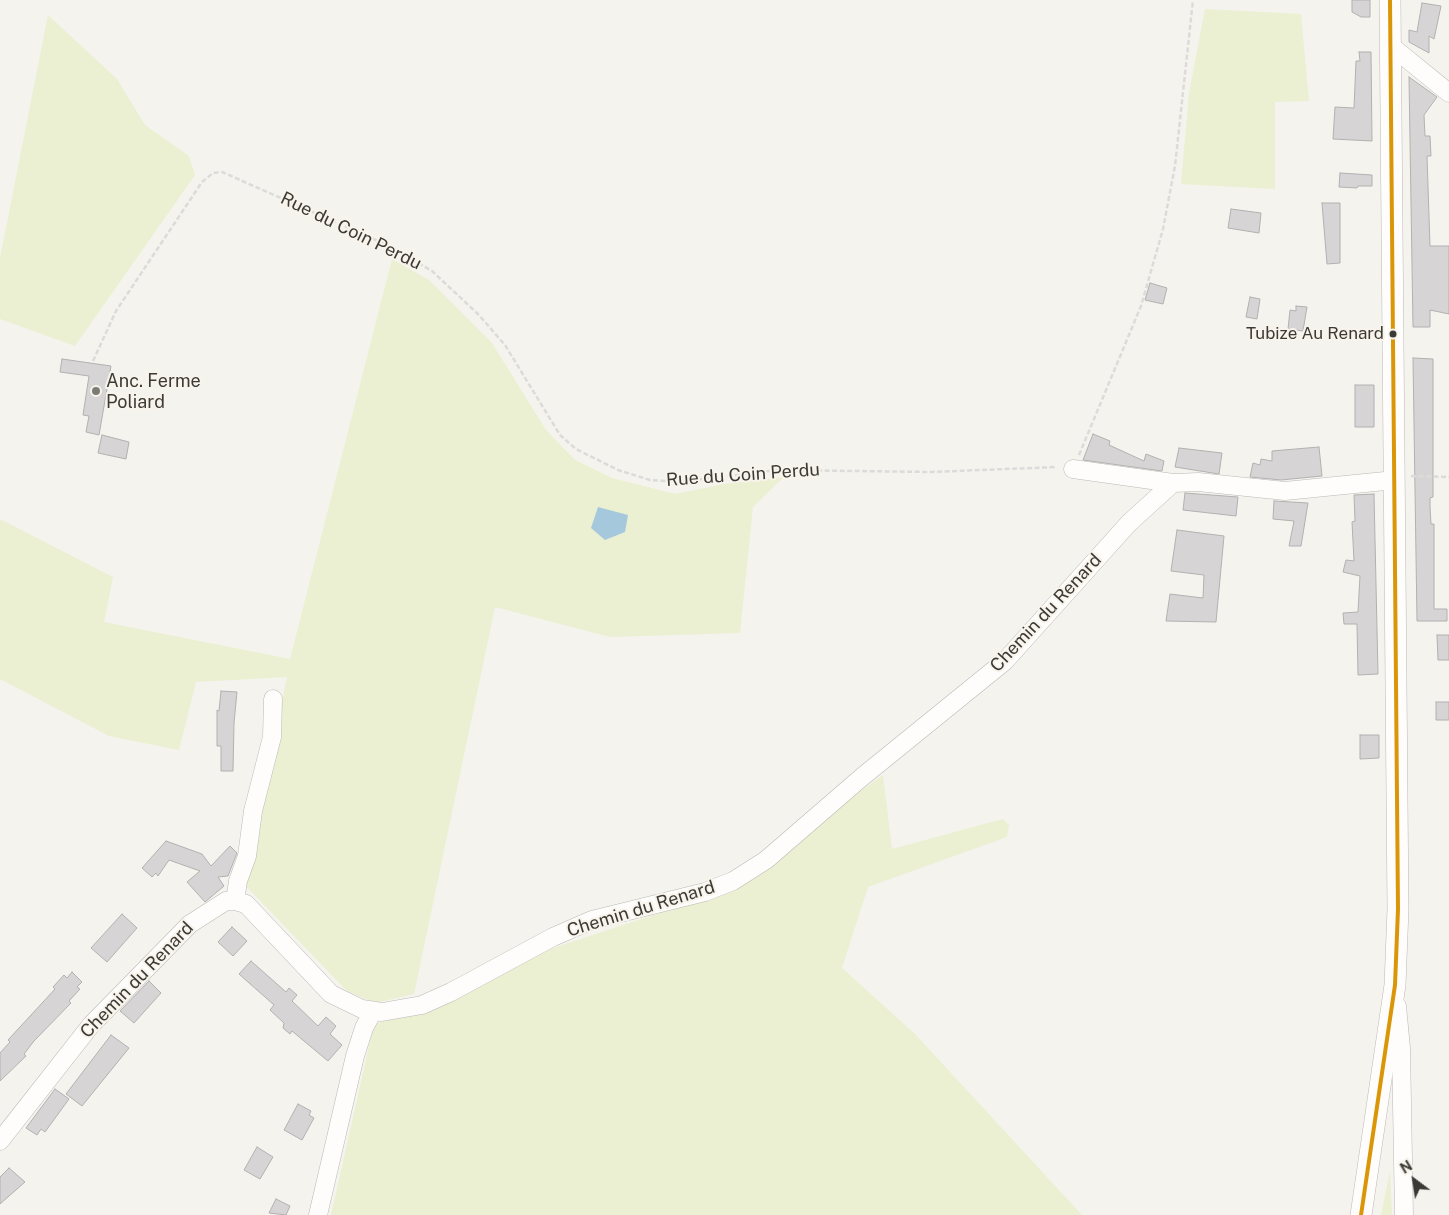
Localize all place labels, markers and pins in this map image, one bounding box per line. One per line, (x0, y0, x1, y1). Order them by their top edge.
place label: Tubize Au Renard (1246, 324, 1384, 344)
marker: Tubize Au Renard (1388, 329, 1398, 339)
place label: Anc. Ferme Poliard (106, 370, 201, 412)
marker: Anc. Ferme Poliard (90, 385, 102, 397)

